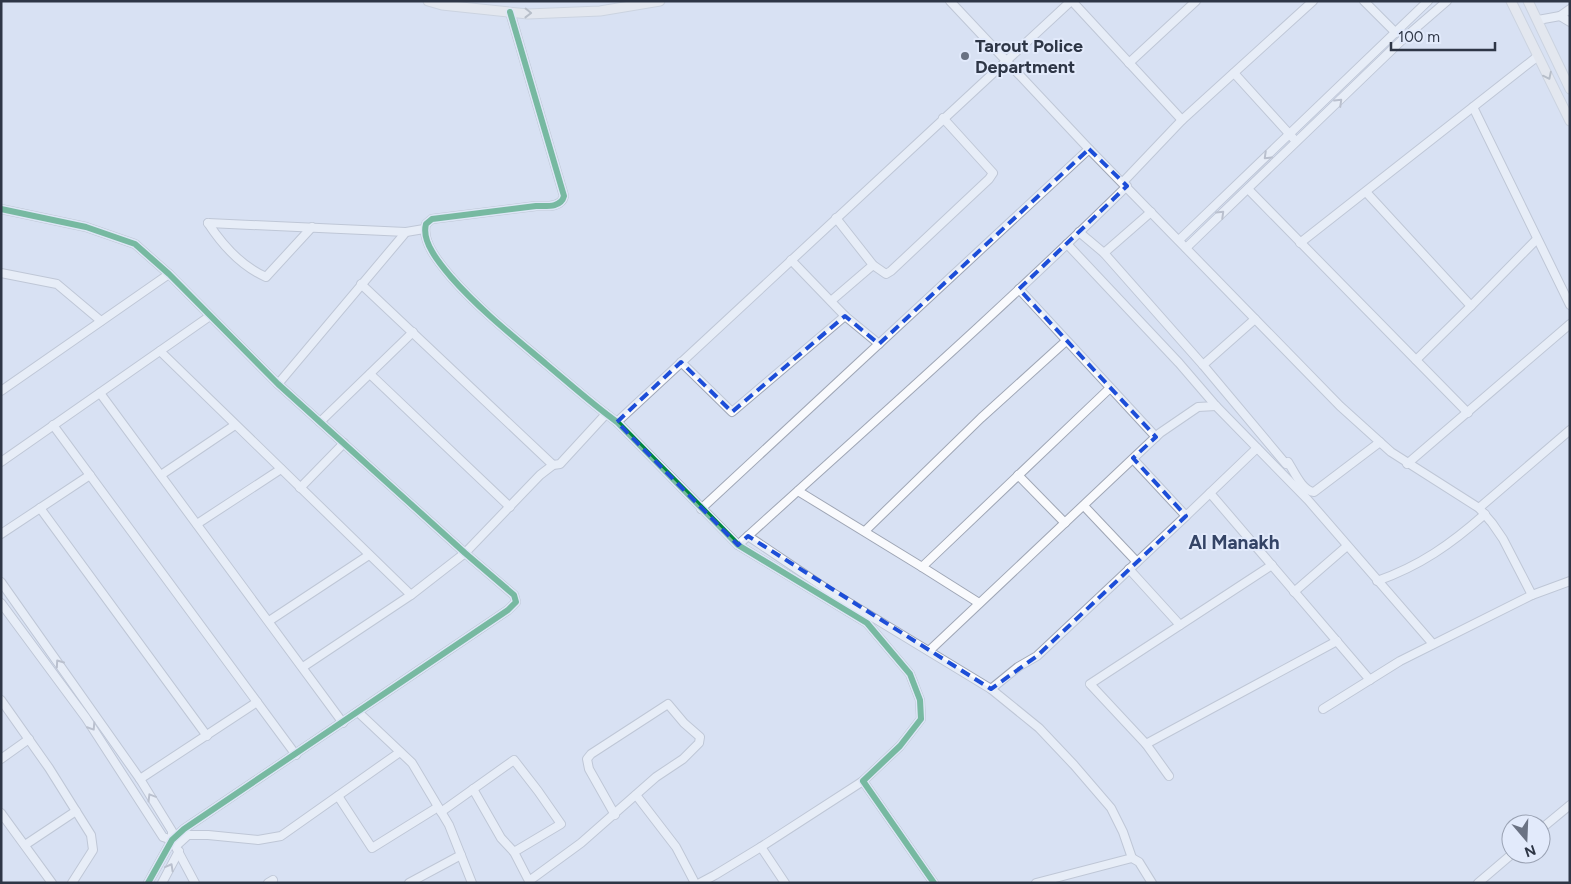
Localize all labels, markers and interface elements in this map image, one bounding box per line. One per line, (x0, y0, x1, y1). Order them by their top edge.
one-way arrow (525, 8, 533, 18)
scale bar (1391, 20, 1495, 52)
text: 100 m (1398, 28, 1440, 46)
place label: Tarout Police Department (975, 35, 1083, 78)
marker: Tarout Police Department (959, 50, 971, 62)
one-way arrow (1541, 71, 1551, 80)
one-way arrow (1333, 99, 1342, 108)
one-way arrow (1264, 150, 1273, 159)
one-way arrow (1216, 211, 1225, 220)
district label: Al Manakh (1188, 531, 1280, 554)
one-way arrow (56, 660, 65, 669)
one-way arrow (85, 722, 95, 731)
one-way arrow (148, 794, 158, 803)
north arrow (1501, 814, 1551, 864)
text: N (1522, 841, 1538, 861)
one-way arrow (164, 863, 174, 872)

